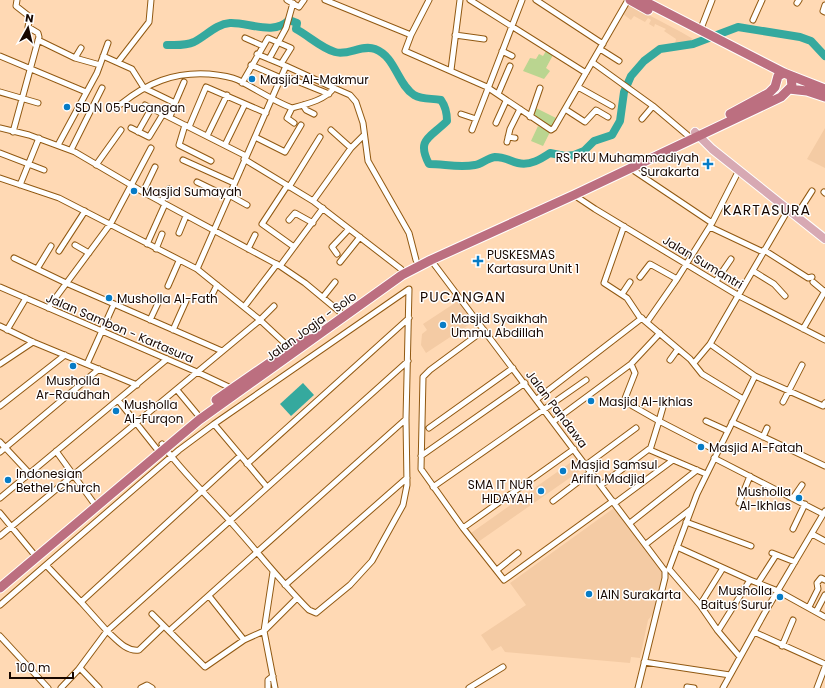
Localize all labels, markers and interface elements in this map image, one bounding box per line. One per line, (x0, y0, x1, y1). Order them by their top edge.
north arrow (8, 8, 48, 48)
text: N (24, 10, 35, 27)
place label: Masjid Al-Makmur (260, 71, 369, 88)
marker: Masjid Al-Makmur (247, 74, 257, 84)
place label: SD N 05 Pucangan (75, 99, 185, 116)
marker: SD N 05 Pucangan (62, 102, 72, 112)
place label: RS PKU Muhammadiyah Surakarta (556, 149, 699, 180)
marker: RS PKU Muhammadiyah Surakarta (702, 158, 714, 170)
place label: Masjid Sumayah (142, 183, 242, 200)
marker: Masjid Sumayah (129, 186, 139, 196)
district label: KARTASURA (723, 200, 811, 220)
street label: Jalan Sumantri (660, 231, 746, 293)
place label: PUSKESMAS Kartasura Unit 1 (487, 246, 579, 277)
marker: PUSKESMAS Kartasura Unit 1 (472, 255, 484, 267)
street label: Jalan Jogja - Solo (262, 287, 360, 365)
district label: PUCANGAN (420, 287, 506, 307)
street label: Jalan Sambon - Kartasura (43, 289, 197, 367)
place label: Musholla Al-Fath (117, 290, 218, 307)
marker: Musholla Al-Fath (104, 293, 114, 303)
place label: Masjid Syaikhah Ummu Abdillah (451, 310, 547, 341)
marker: Masjid Syaikhah Ummu Abdillah (438, 320, 448, 330)
marker: Musholla Ar-Raudhah (68, 361, 78, 371)
street label: Jalan Pandawa (522, 367, 592, 451)
place label: Musholla Ar-Raudhah (36, 372, 110, 403)
place label: Masjid Al-Ikhlas (599, 393, 693, 410)
place label: Musholla Al-Furqon (124, 396, 183, 427)
marker: Masjid Al-Ikhlas (586, 396, 596, 406)
marker: Musholla Al-Furqon (111, 406, 121, 416)
place label: Masjid Al-Fatah (709, 439, 803, 456)
marker: Masjid Al-Fatah (696, 442, 706, 452)
place label: Masjid Samsul Arifin Madjid (571, 456, 657, 487)
place label: Indonesian Bethel Church (16, 465, 101, 496)
marker: Masjid Samsul Arifin Madjid (558, 466, 568, 476)
marker: Indonesian Bethel Church (3, 475, 13, 485)
place label: SMA IT NUR HIDAYAH (468, 476, 533, 507)
place label: Musholla Al-Ikhlas (737, 483, 791, 514)
marker: SMA IT NUR HIDAYAH (536, 486, 546, 496)
marker: Musholla Al-Ikhlas (794, 493, 804, 503)
place label: Musholla Baitus Surur (701, 582, 773, 613)
place label: IAIN Surakarta (597, 586, 681, 603)
marker: IAIN Surakarta (584, 589, 594, 599)
marker: Musholla Baitus Surur (775, 592, 785, 602)
scale bar (10, 654, 73, 680)
text: 100 m (16, 659, 50, 676)

